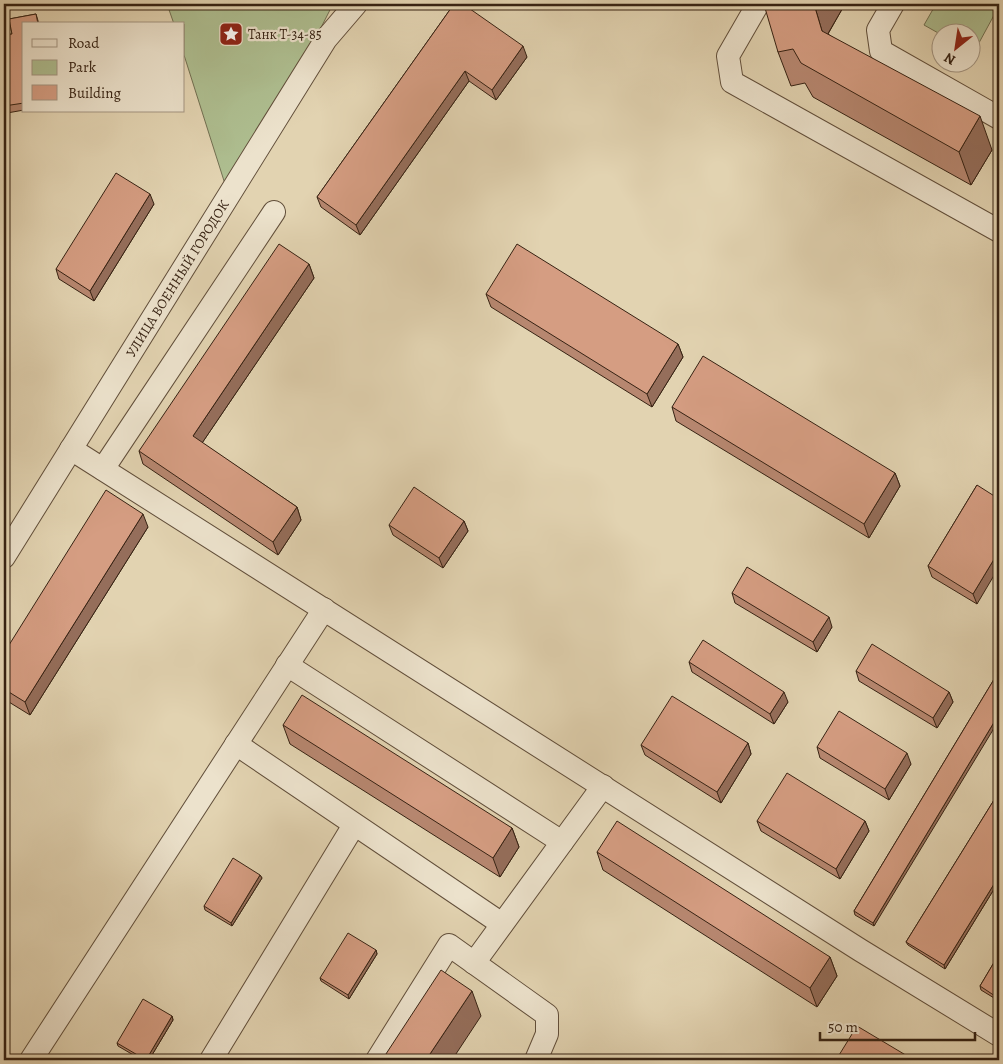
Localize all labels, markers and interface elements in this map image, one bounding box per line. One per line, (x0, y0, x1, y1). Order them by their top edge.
place icon: Танк Т-34-85 (218, 21, 244, 47)
legend (22, 22, 185, 112)
north arrow (930, 22, 980, 72)
place label: Танк Т-34-85 (248, 25, 322, 44)
text: Road (68, 33, 100, 53)
text: N (941, 48, 959, 70)
text: Park (68, 57, 97, 77)
text: Building (68, 83, 121, 103)
street label: УЛИЦА ВОЕННЫЙ ГОРОДОК (121, 196, 233, 361)
scale bar (820, 1009, 976, 1041)
text: 50 m (828, 1017, 858, 1037)

